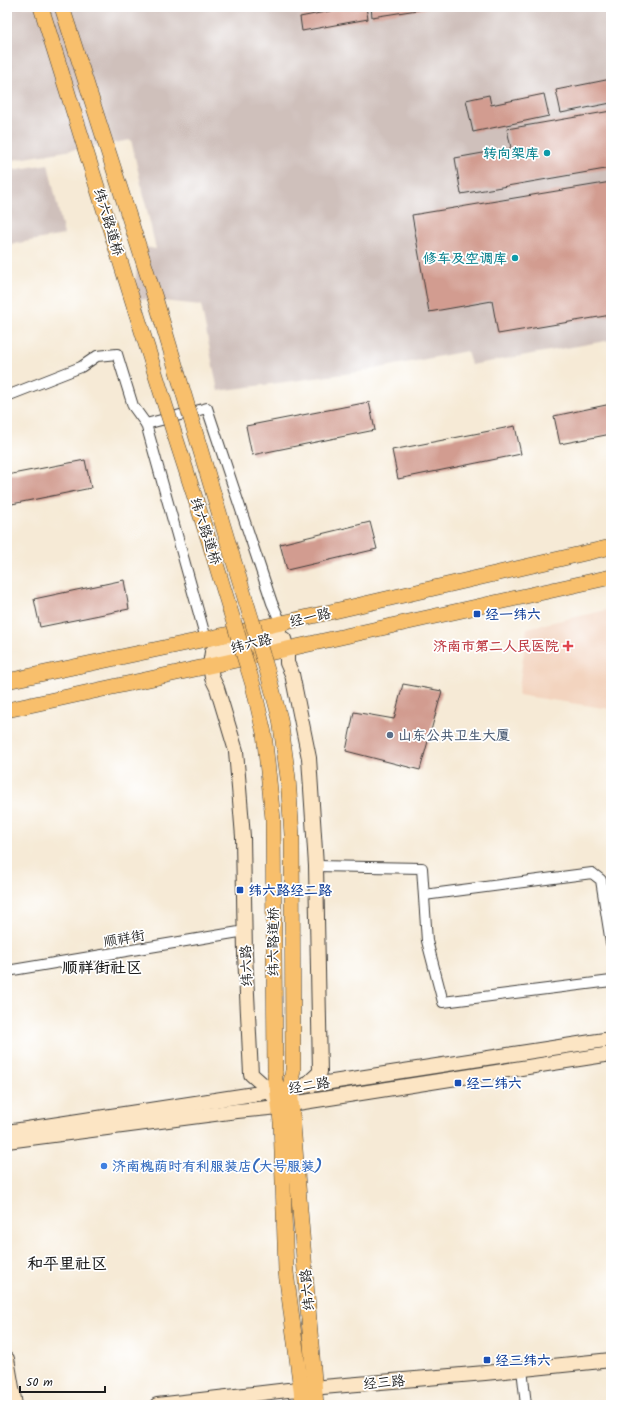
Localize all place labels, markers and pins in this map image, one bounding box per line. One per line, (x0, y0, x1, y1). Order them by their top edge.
place label: 转向架库 (483, 143, 539, 165)
marker: 转向架库 (542, 148, 552, 158)
place label: 修车及空调库 (423, 248, 507, 270)
marker: 修车及空调库 (510, 253, 520, 263)
place label: 经一纬六 (485, 604, 541, 626)
marker: 经一纬六 (472, 609, 482, 619)
place label: 济南市第二人民医院 (433, 636, 559, 658)
marker: 济南市第二人民医院 (562, 640, 574, 652)
place label: 山东公共卫生大厦 (398, 725, 510, 747)
marker: 山东公共卫生大厦 (385, 730, 395, 740)
place label: 纬六路经二路 (248, 880, 332, 902)
marker: 纬六路经二路 (235, 885, 245, 895)
place label: 经二纬六 (466, 1073, 522, 1095)
marker: 经二纬六 (453, 1078, 463, 1088)
place label: 济南槐荫时有利服装店(大号服装) (112, 1156, 322, 1178)
marker: 济南槐荫时有利服装店(大号服装) (99, 1161, 109, 1171)
place label: 经三纬六 (495, 1350, 551, 1372)
marker: 经三纬六 (482, 1355, 492, 1365)

